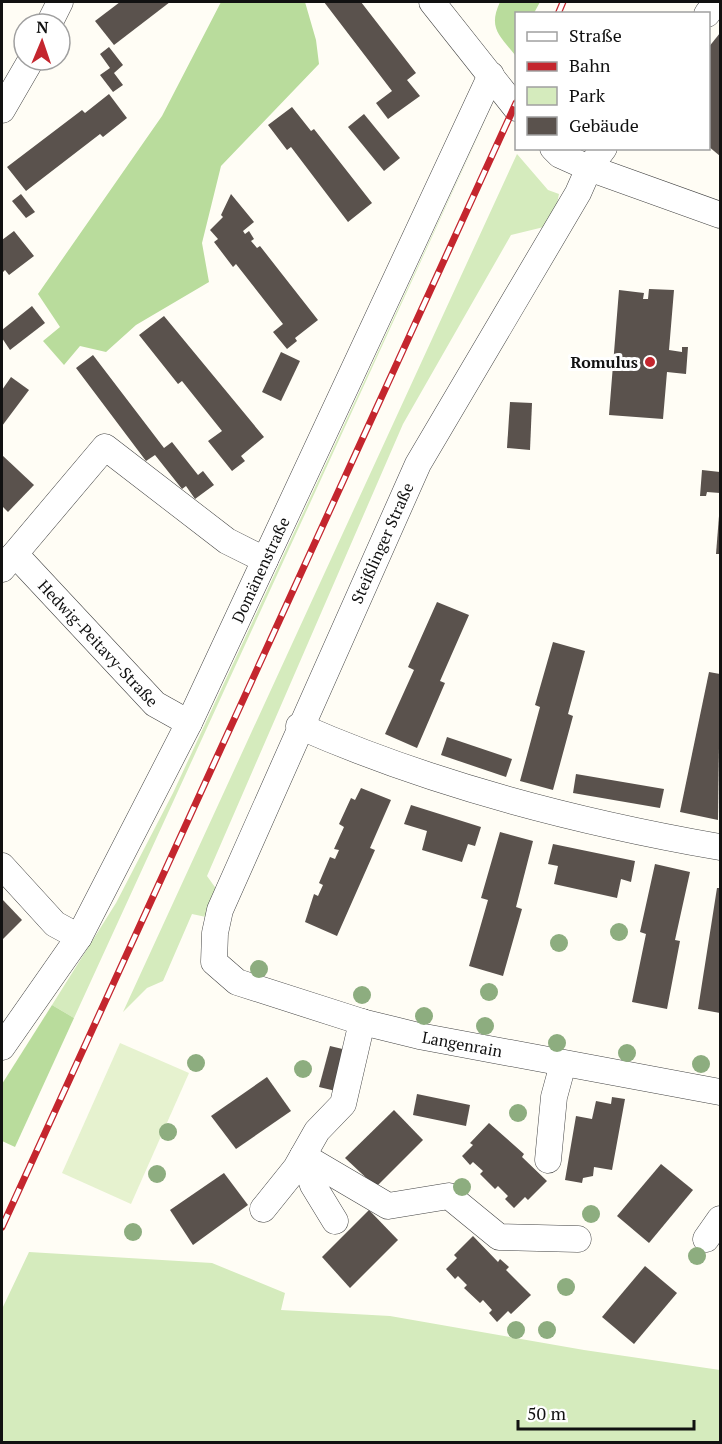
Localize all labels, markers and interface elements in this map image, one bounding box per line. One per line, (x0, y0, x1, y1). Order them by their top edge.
north arrow (12, 12, 72, 72)
legend (515, 12, 710, 150)
text: N (36, 16, 49, 38)
text: Straße (569, 23, 622, 47)
text: Bahn (569, 53, 611, 77)
text: Park (569, 83, 606, 107)
text: Gebäude (569, 113, 639, 137)
place label: Romulus (570, 351, 638, 373)
marker: Romulus (643, 355, 657, 369)
street label: Steißlinger Straße (345, 479, 419, 607)
street label: Domänenstraße (226, 513, 295, 626)
street label: Hedwig-Peitavy-Straße (33, 575, 163, 712)
street label: Langenrain (420, 1026, 505, 1062)
scale bar (518, 1393, 694, 1431)
text: 50 m (527, 1401, 567, 1425)

